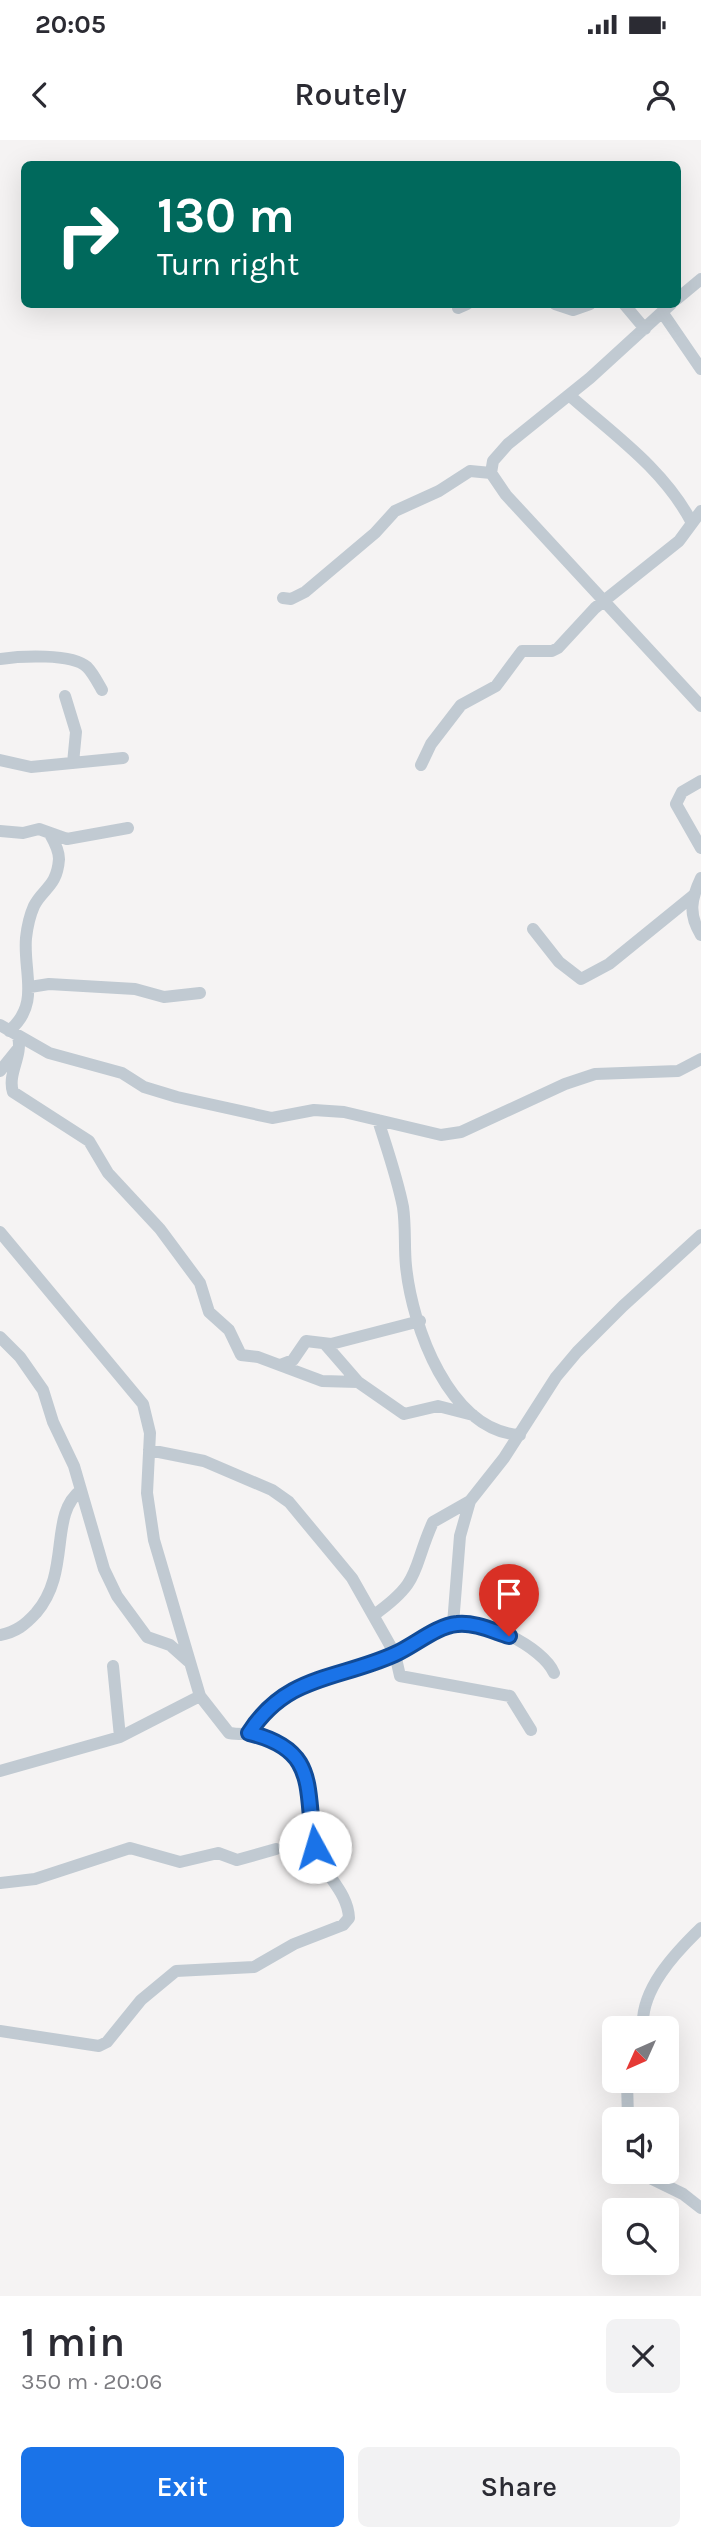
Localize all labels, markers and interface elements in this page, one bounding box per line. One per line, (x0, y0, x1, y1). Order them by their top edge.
text: 20:05 (35, 9, 106, 40)
icon: back (21, 76, 59, 114)
text: Routely (294, 76, 407, 113)
icon: person (642, 76, 680, 114)
text: 130 m (157, 187, 295, 244)
icon: right (42, 189, 133, 280)
text: Turn right (157, 246, 299, 283)
pin (479, 1564, 539, 1636)
icon: arrive (490, 1575, 528, 1613)
position arrow (278, 1810, 352, 1884)
north arrow (602, 2016, 679, 2093)
map controls (602, 2016, 679, 2275)
button: sound (602, 2107, 679, 2184)
button: search (602, 2198, 679, 2275)
text: 1 min (21, 2317, 125, 2367)
button: close (606, 2319, 680, 2393)
text: 350 m · 20:06 (21, 2368, 162, 2395)
button: Exit (21, 2447, 344, 2527)
button: Share (358, 2447, 680, 2527)

